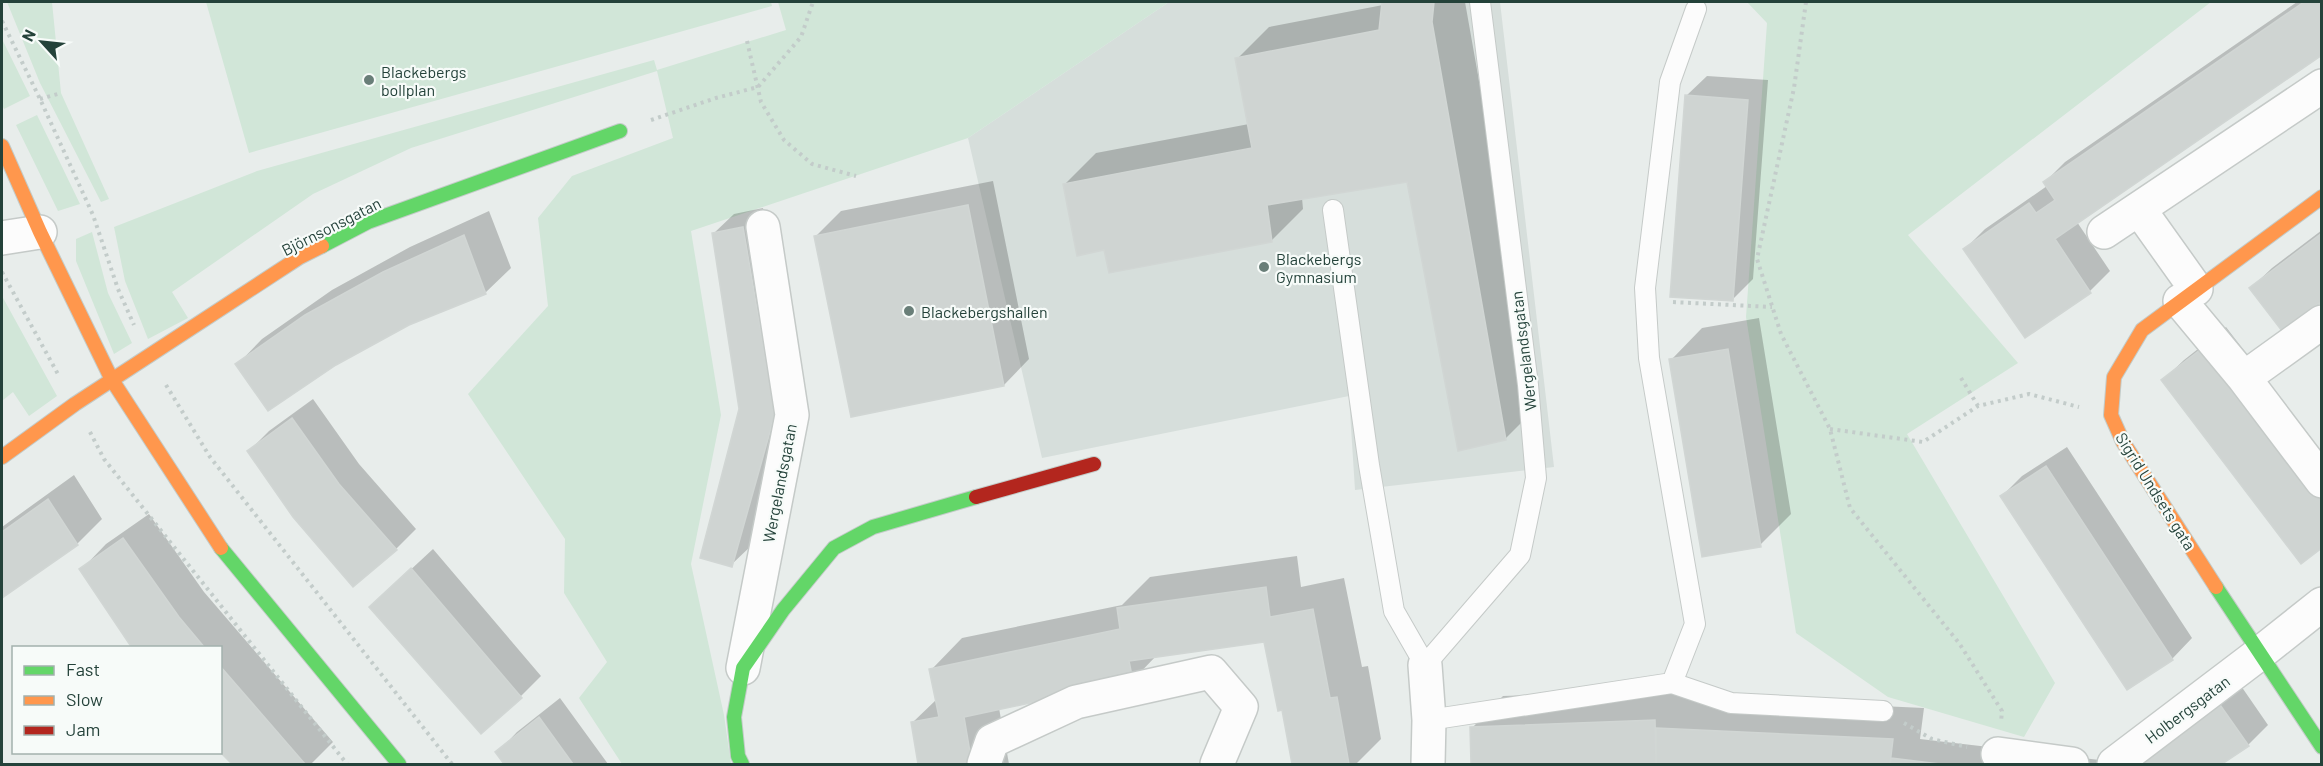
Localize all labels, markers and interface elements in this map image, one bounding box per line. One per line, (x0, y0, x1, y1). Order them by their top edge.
north arrow (12, 12, 72, 72)
text: N (17, 26, 39, 44)
place label: Blackebergs bollplan (381, 62, 466, 99)
marker: Blackebergs bollplan (362, 73, 376, 87)
street label: Björnsonsgatan (278, 193, 384, 259)
place label: Blackebergs Gymnasium (1276, 249, 1361, 286)
marker: Blackebergs Gymnasium (1257, 260, 1271, 274)
street label: Wergelandsgatan (1506, 290, 1540, 412)
place label: Blackebergshallen (921, 302, 1048, 321)
marker: Blackebergshallen (902, 304, 916, 318)
street label: Wergelandsgatan (758, 422, 800, 544)
street label: Sigrid Undsets gata (2112, 429, 2200, 553)
legend (12, 646, 222, 754)
text: Fast (66, 658, 100, 680)
street label: Holbergsgatan (2141, 671, 2233, 747)
text: Slow (66, 688, 103, 710)
text: Jam (66, 718, 100, 740)

